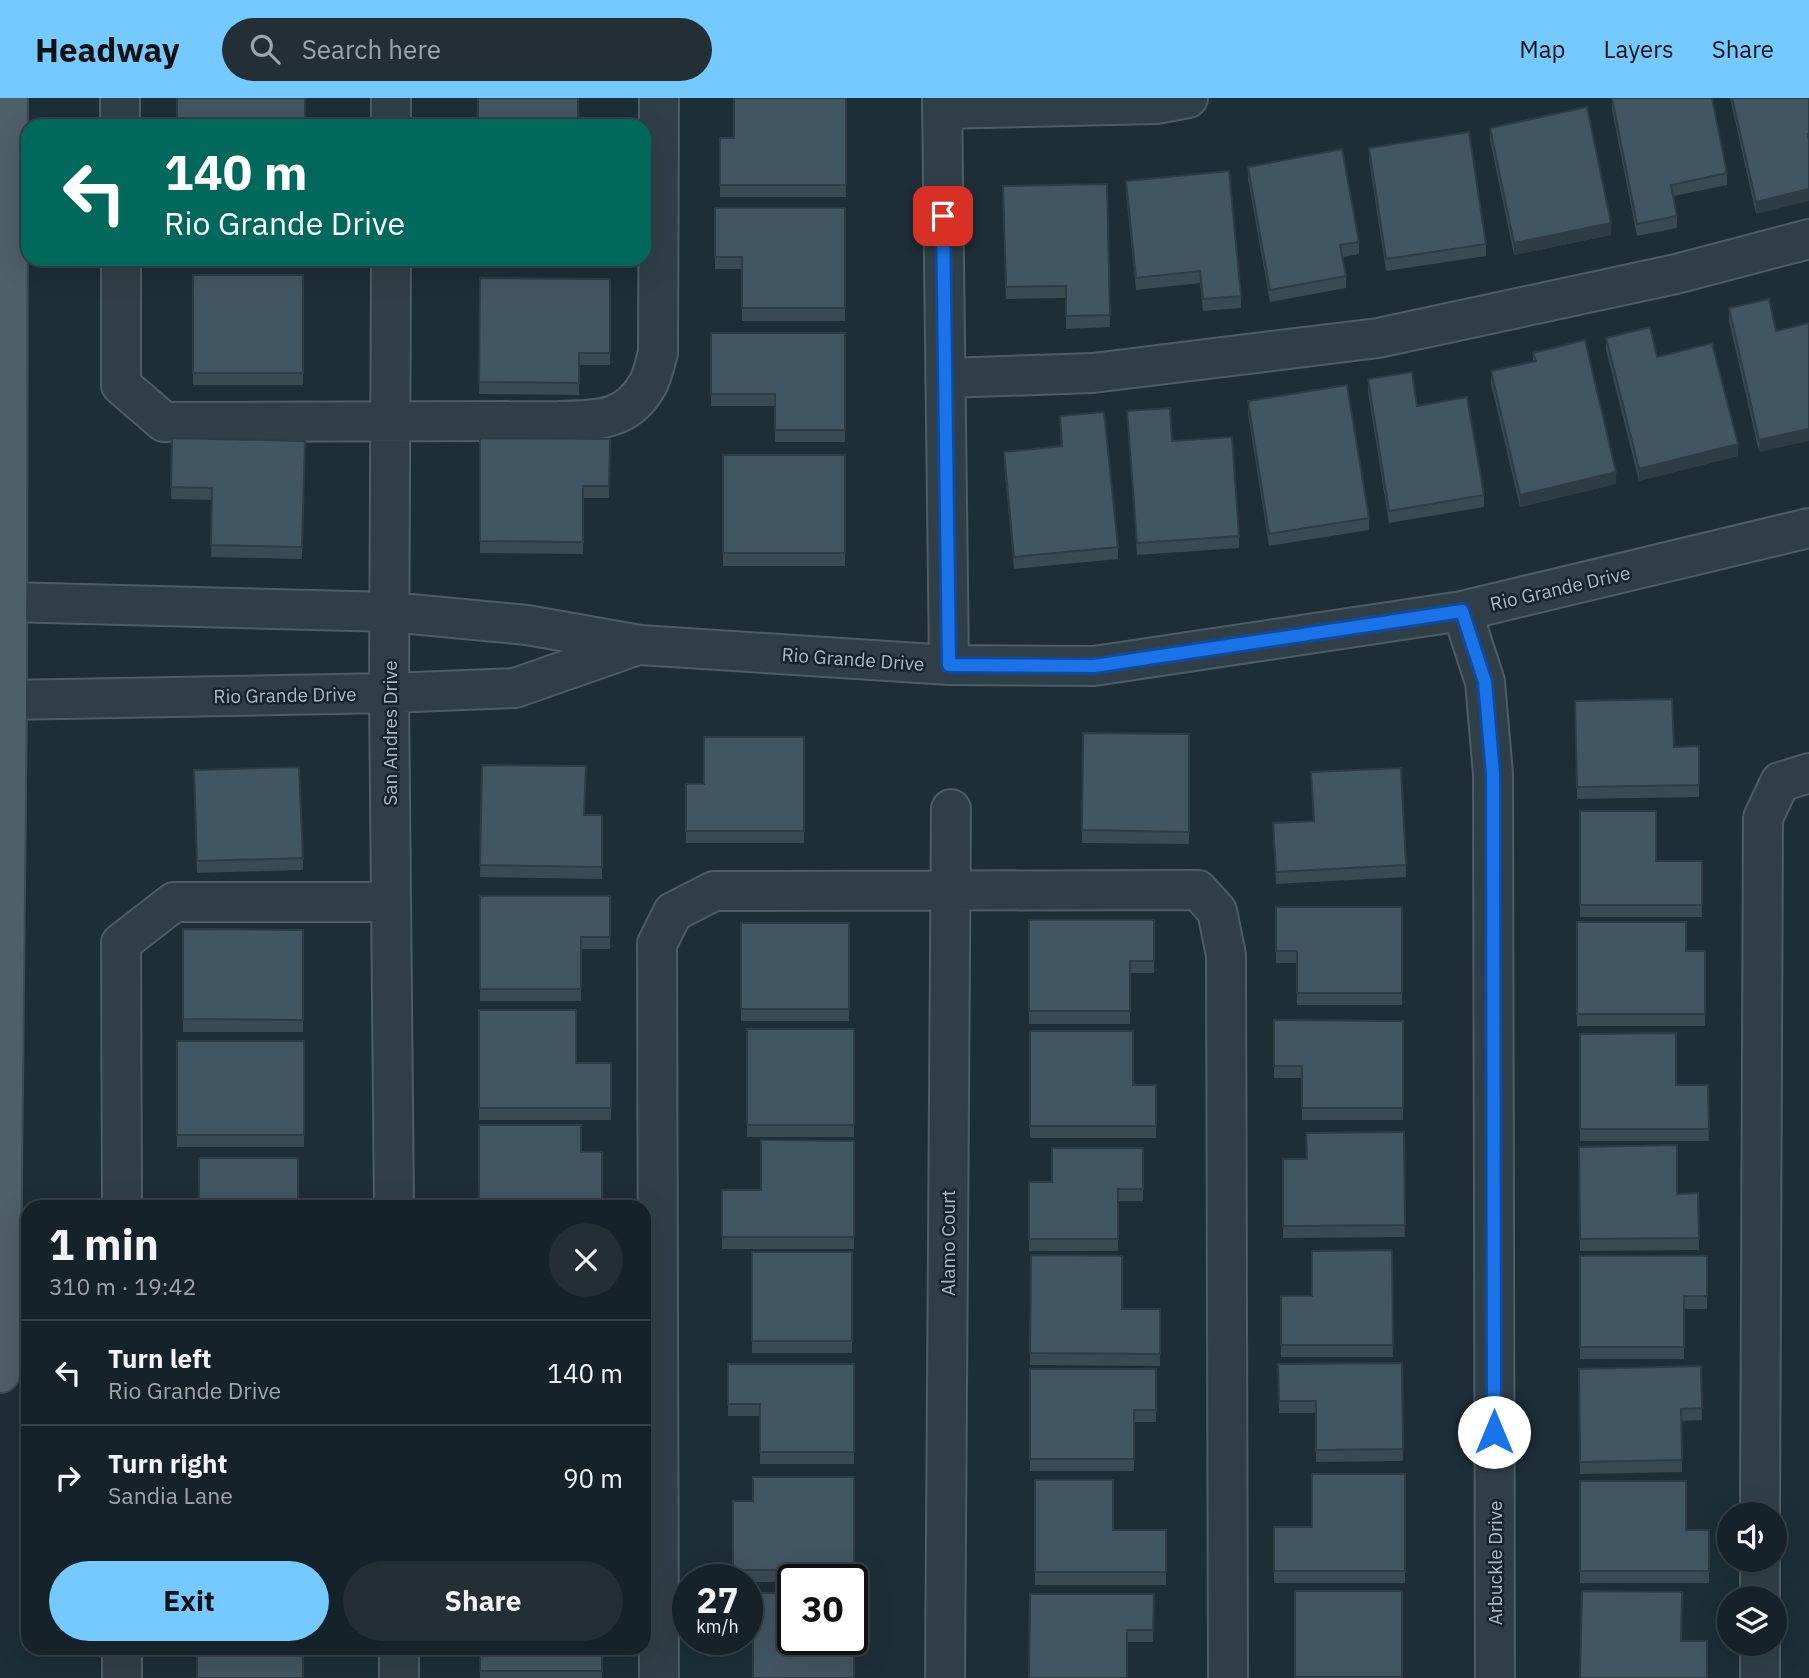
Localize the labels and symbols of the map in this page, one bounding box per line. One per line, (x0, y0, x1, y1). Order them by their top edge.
pin (913, 186, 973, 246)
street label: Rio Grande Drive (1488, 560, 1632, 616)
street label: Rio Grande Drive (781, 642, 925, 676)
street label: San Andres Drive (378, 660, 402, 806)
street label: Rio Grande Drive (213, 682, 357, 708)
street label: Alamo Court (936, 1190, 960, 1296)
position arrow (1457, 1395, 1531, 1469)
street label: Arbuckle Drive (1483, 1501, 1507, 1625)
speed limit sign: 30 (777, 1564, 868, 1655)

